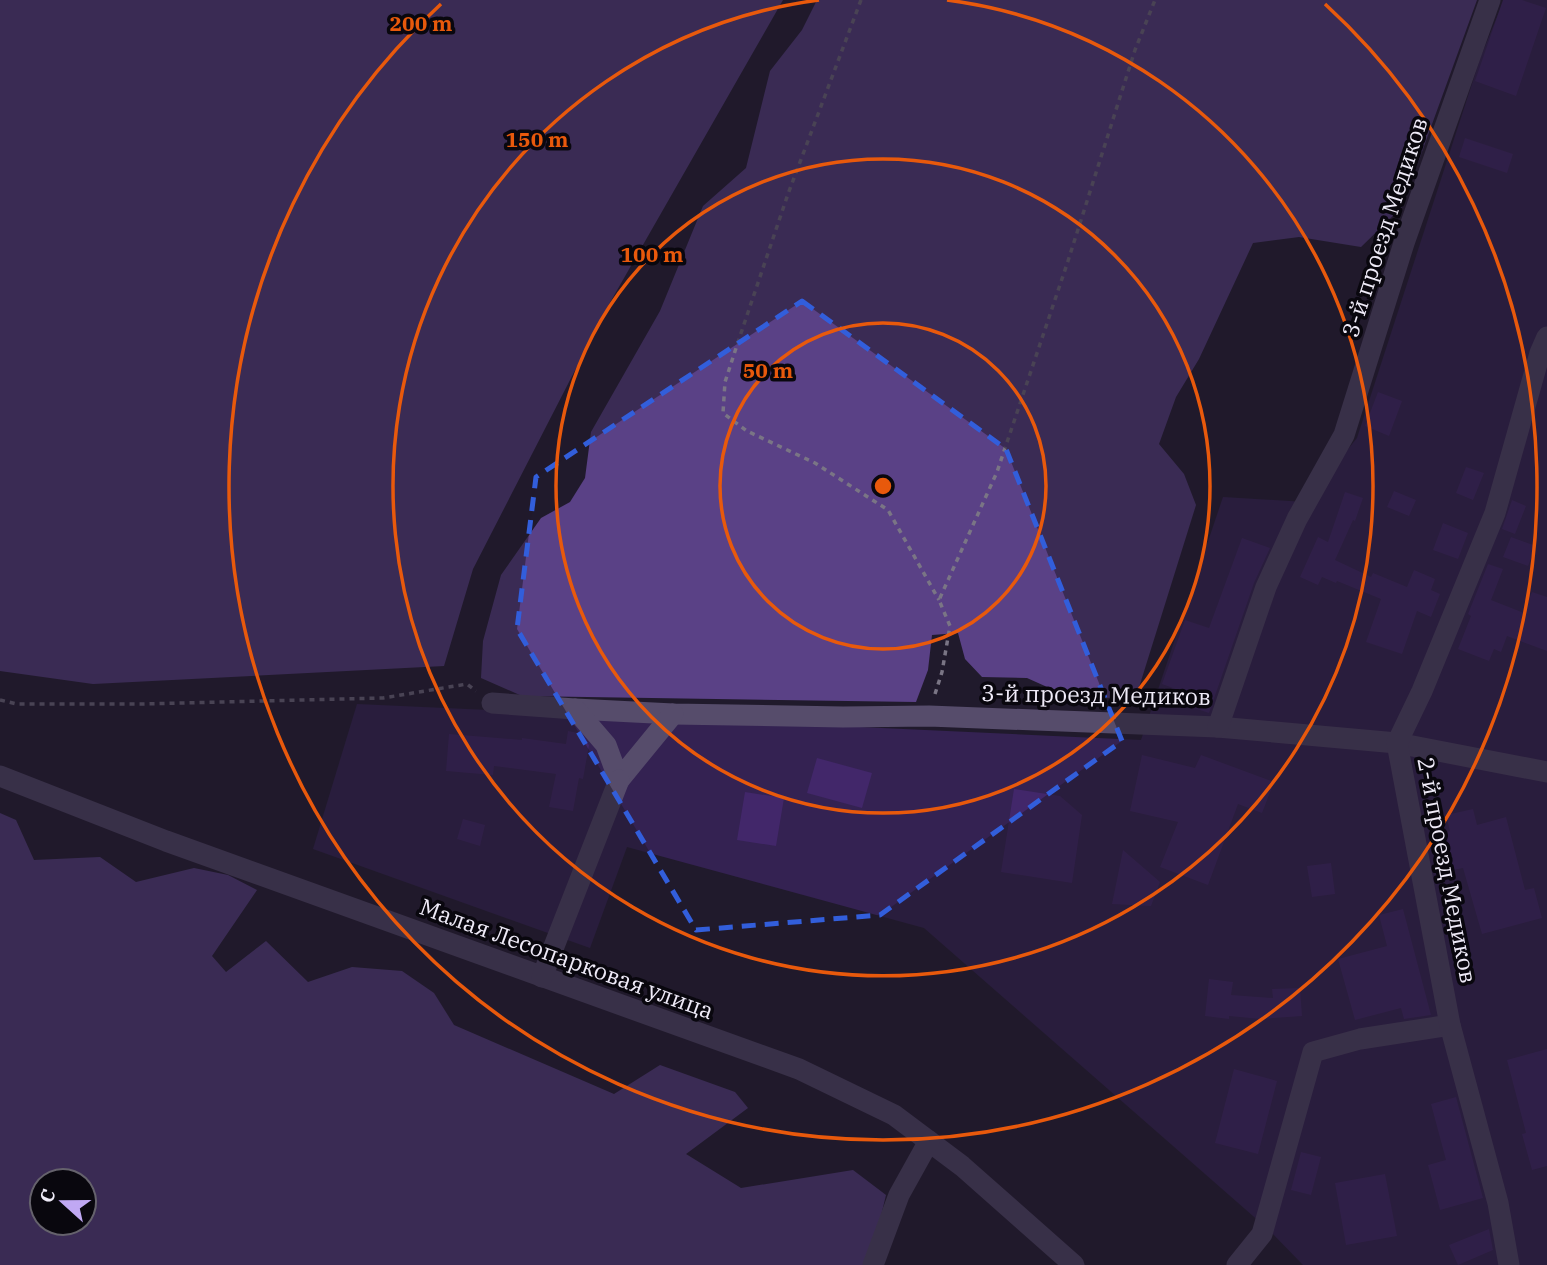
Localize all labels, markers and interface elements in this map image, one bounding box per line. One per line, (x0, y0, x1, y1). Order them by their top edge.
text: 200 m (389, 9, 453, 37)
street label: 3-й проезд Медиков (1334, 113, 1434, 341)
text: 150 m (505, 125, 569, 153)
text: 100 m (620, 240, 684, 268)
text: 50 m (743, 356, 793, 384)
centre of rings (871, 474, 895, 498)
street label: 3-й проезд Медиков (981, 677, 1211, 711)
street label: 2-й проезд Медиков (1411, 754, 1485, 986)
street label: Малая Лесопарковая улица (416, 891, 718, 1025)
north arrow (28, 1167, 98, 1237)
text: С (34, 1186, 61, 1206)

